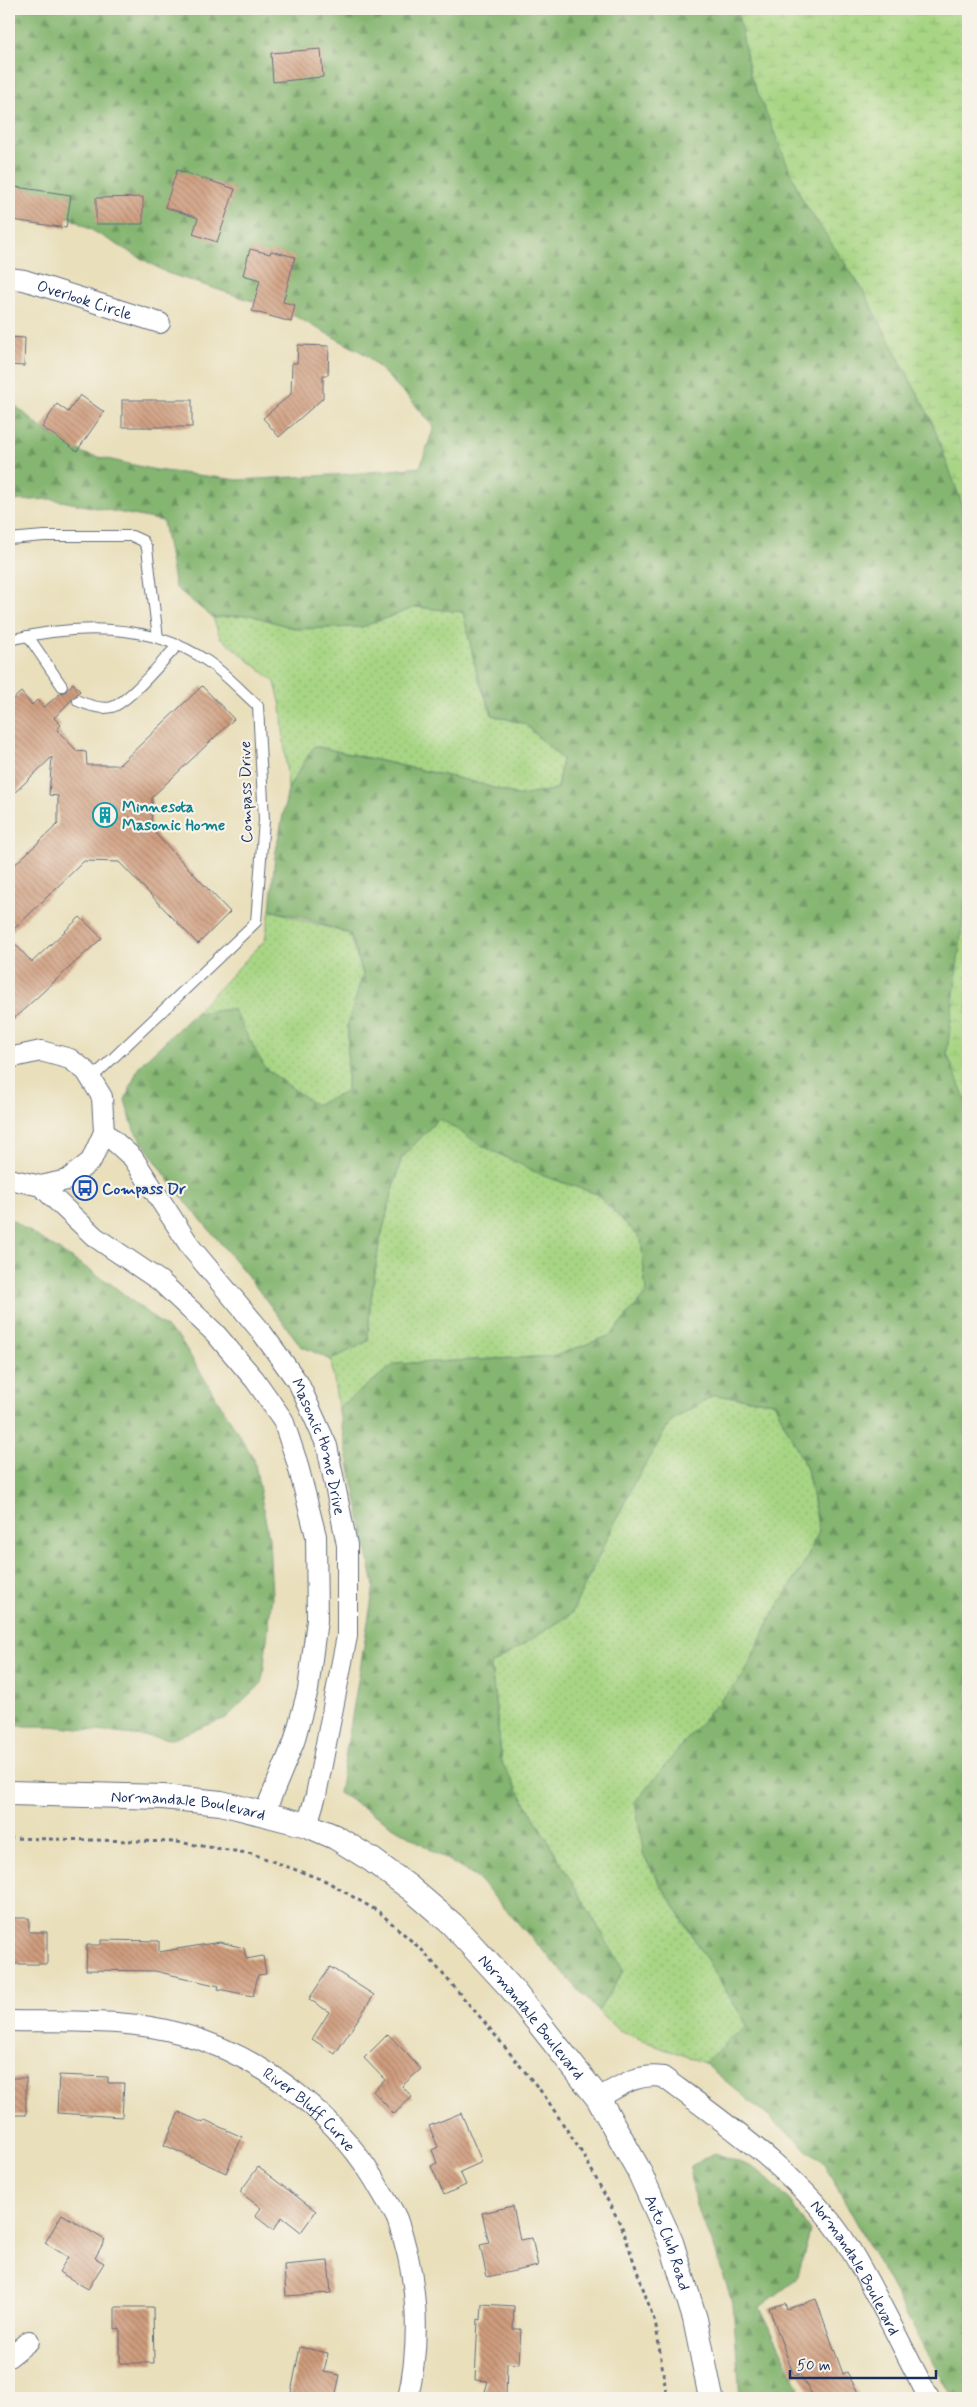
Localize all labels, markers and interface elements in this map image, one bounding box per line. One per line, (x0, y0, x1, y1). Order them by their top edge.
street label: Overlook Circle (34, 276, 135, 326)
street label: Compass Drive (235, 741, 258, 843)
place label: Minnesota Masonic Home (122, 797, 225, 836)
building icon: Minnesota Masonic Home (92, 802, 118, 828)
bus stop icon: Compass Dr (72, 1175, 98, 1201)
place label: Compass Dr (102, 1179, 186, 1200)
street label: Masonic Home Drive (286, 1375, 350, 1517)
street label: Normandale Boulevard (111, 1787, 268, 1826)
street label: Normandale Boulevard (473, 1950, 588, 2084)
street label: River Bluff Curve (259, 2063, 360, 2156)
street label: Auto Club Road (639, 2192, 694, 2293)
street label: Normandale Boulevard (805, 2196, 904, 2339)
scale bar (790, 2347, 936, 2379)
text: 50 m (797, 2356, 831, 2376)

